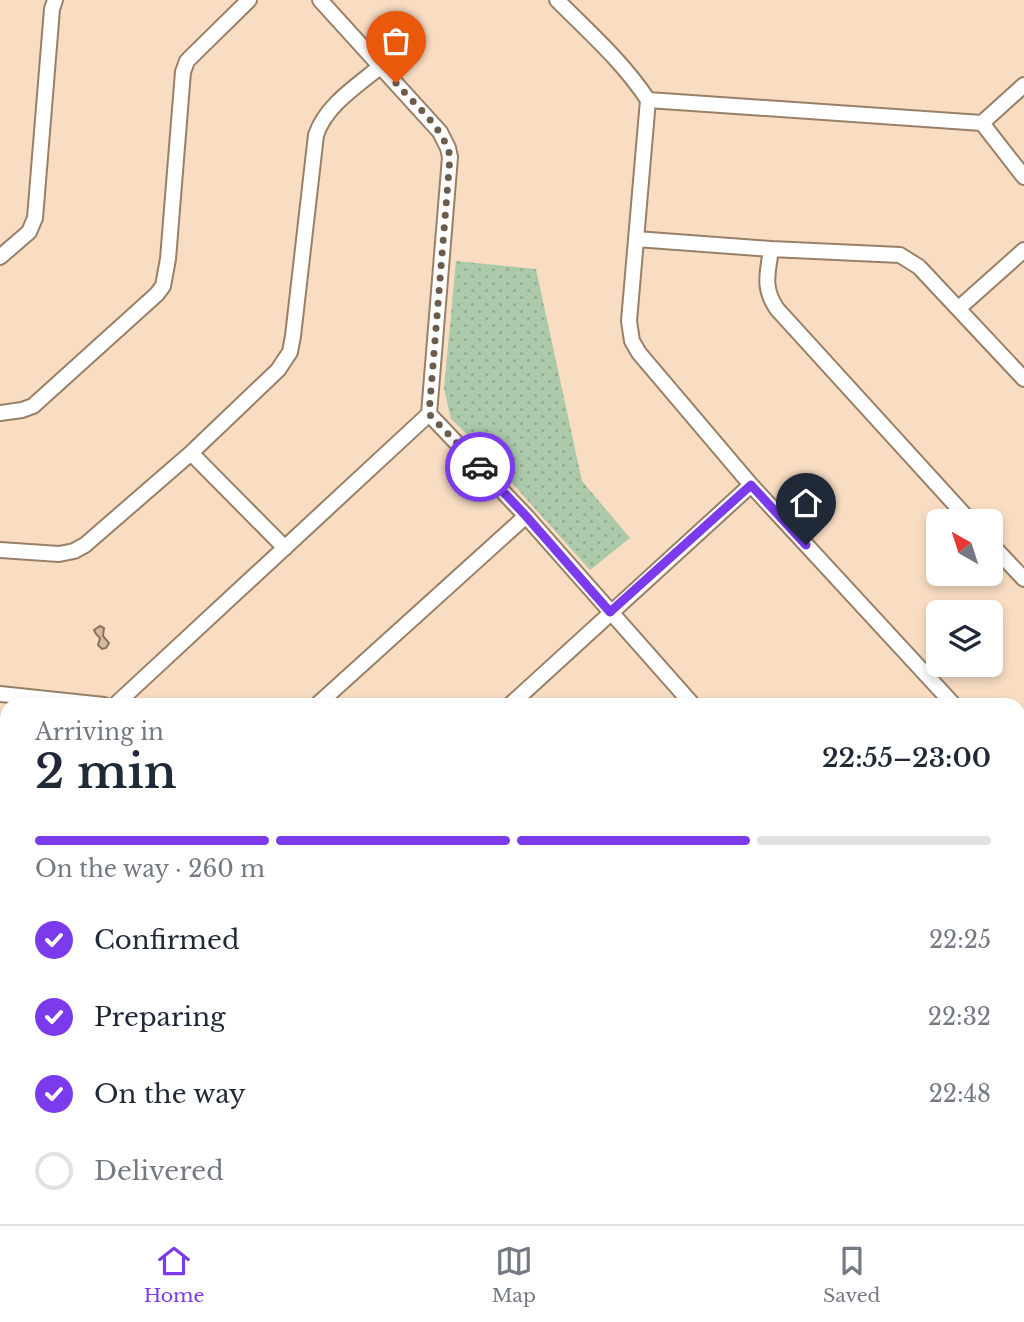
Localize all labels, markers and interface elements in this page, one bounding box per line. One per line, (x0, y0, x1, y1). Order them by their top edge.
pin (366, 11, 426, 83)
icon: bag (377, 22, 415, 60)
courier (445, 432, 515, 502)
icon: car (461, 448, 499, 486)
pin (776, 473, 836, 545)
icon: home (787, 484, 825, 522)
north arrow (926, 509, 1003, 586)
map controls (926, 509, 1003, 677)
button: layers (926, 600, 1003, 677)
text: Arriving in (35, 718, 164, 746)
text: 22:55–23:00 (822, 742, 991, 774)
text: 2 min (35, 743, 177, 800)
text: On the way · 260 m (35, 855, 265, 883)
icon: check (35, 921, 73, 959)
text: Confirmed (94, 924, 239, 956)
text: 22:25 (929, 926, 991, 954)
icon: check (35, 998, 73, 1036)
text: Preparing (94, 1001, 226, 1033)
text: 22:32 (928, 1003, 991, 1031)
icon: check (35, 1075, 73, 1113)
text: On the way (94, 1078, 246, 1110)
text: 22:48 (929, 1080, 991, 1108)
text: Delivered (94, 1155, 224, 1187)
tab: Home (144, 1242, 204, 1307)
tab: Map (492, 1242, 536, 1307)
tab: Saved (823, 1242, 880, 1307)

